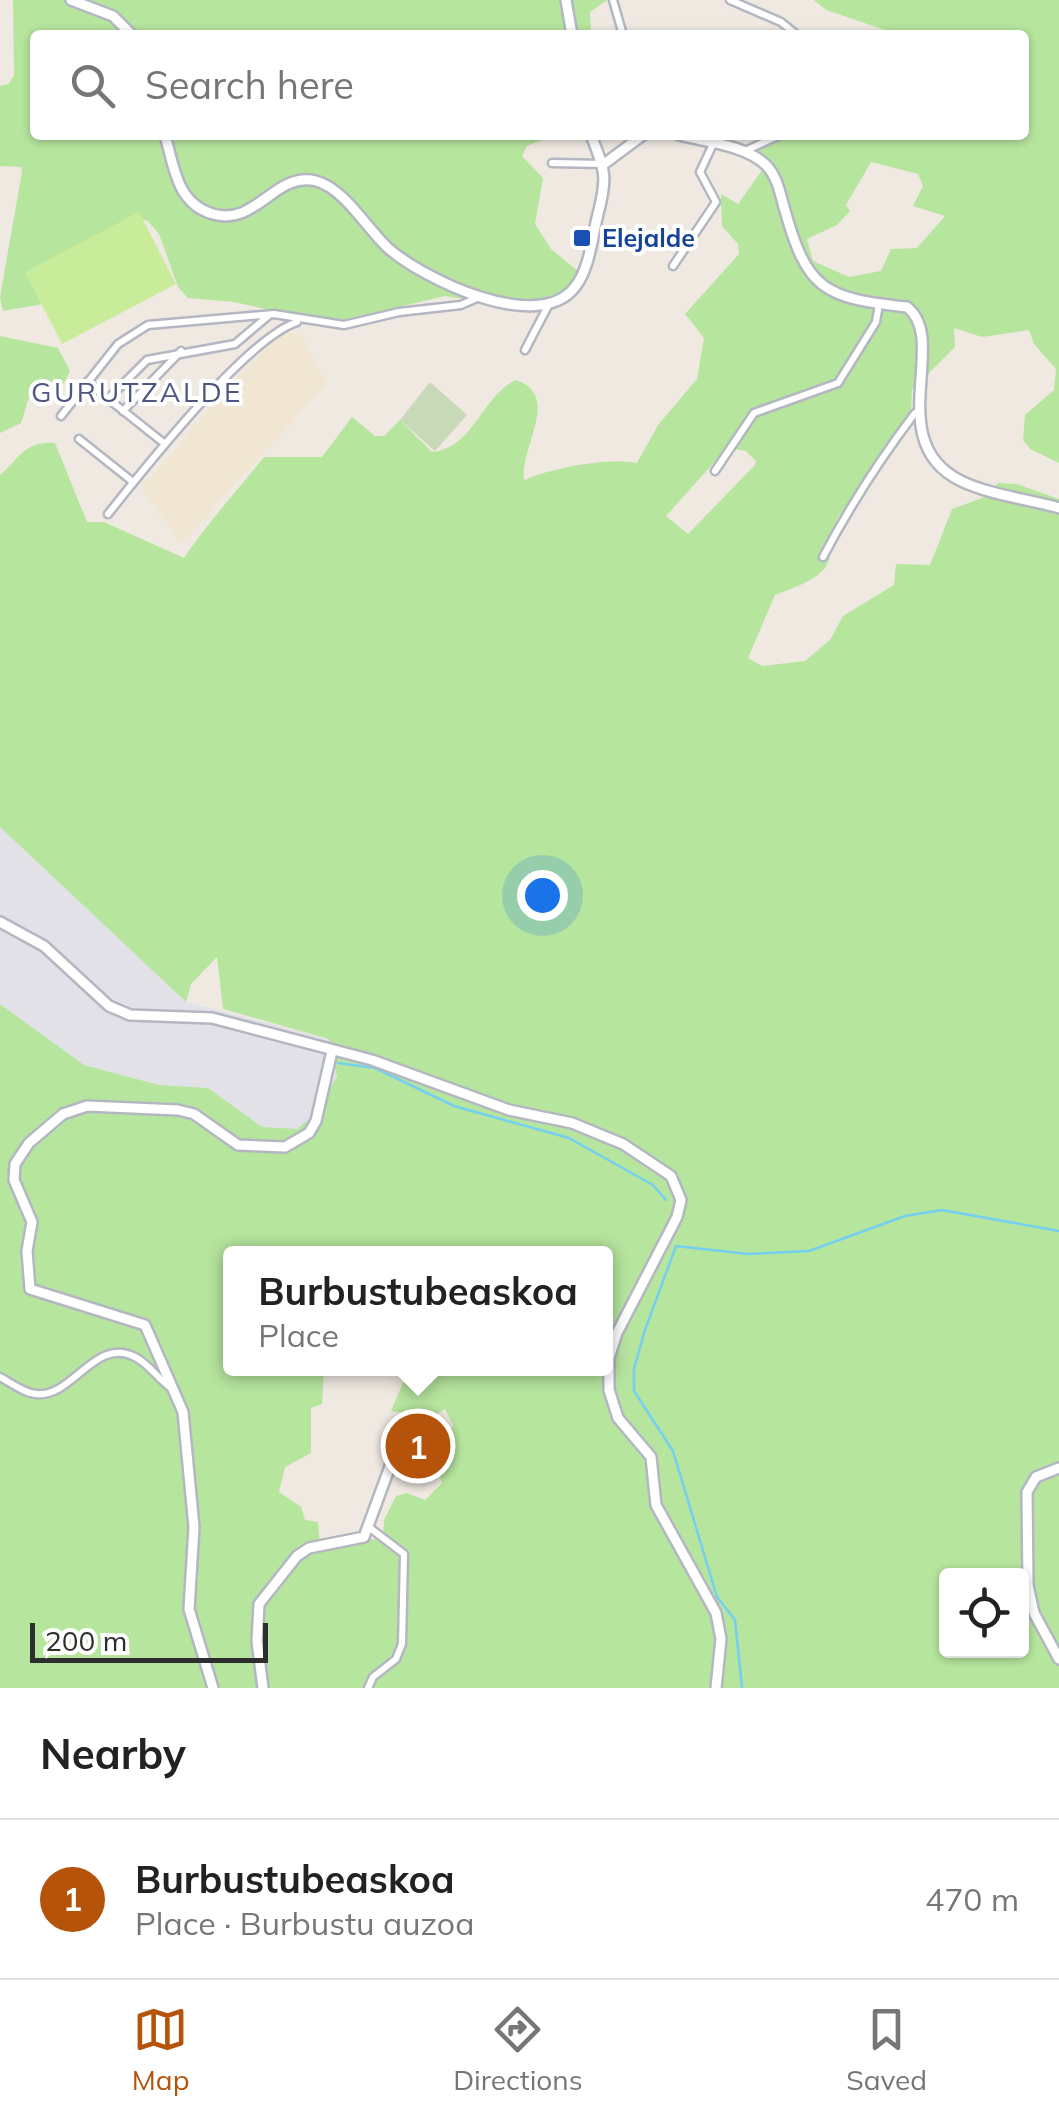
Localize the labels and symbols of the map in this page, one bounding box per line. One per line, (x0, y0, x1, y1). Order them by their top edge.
place label: Elejalde (602, 222, 695, 253)
marker: Elejalde (571, 227, 593, 249)
district label: GURUTZALDE (31, 374, 243, 409)
your location (517, 870, 568, 921)
pin: 1 (386, 1408, 450, 1484)
scale bar (30, 1618, 268, 1662)

